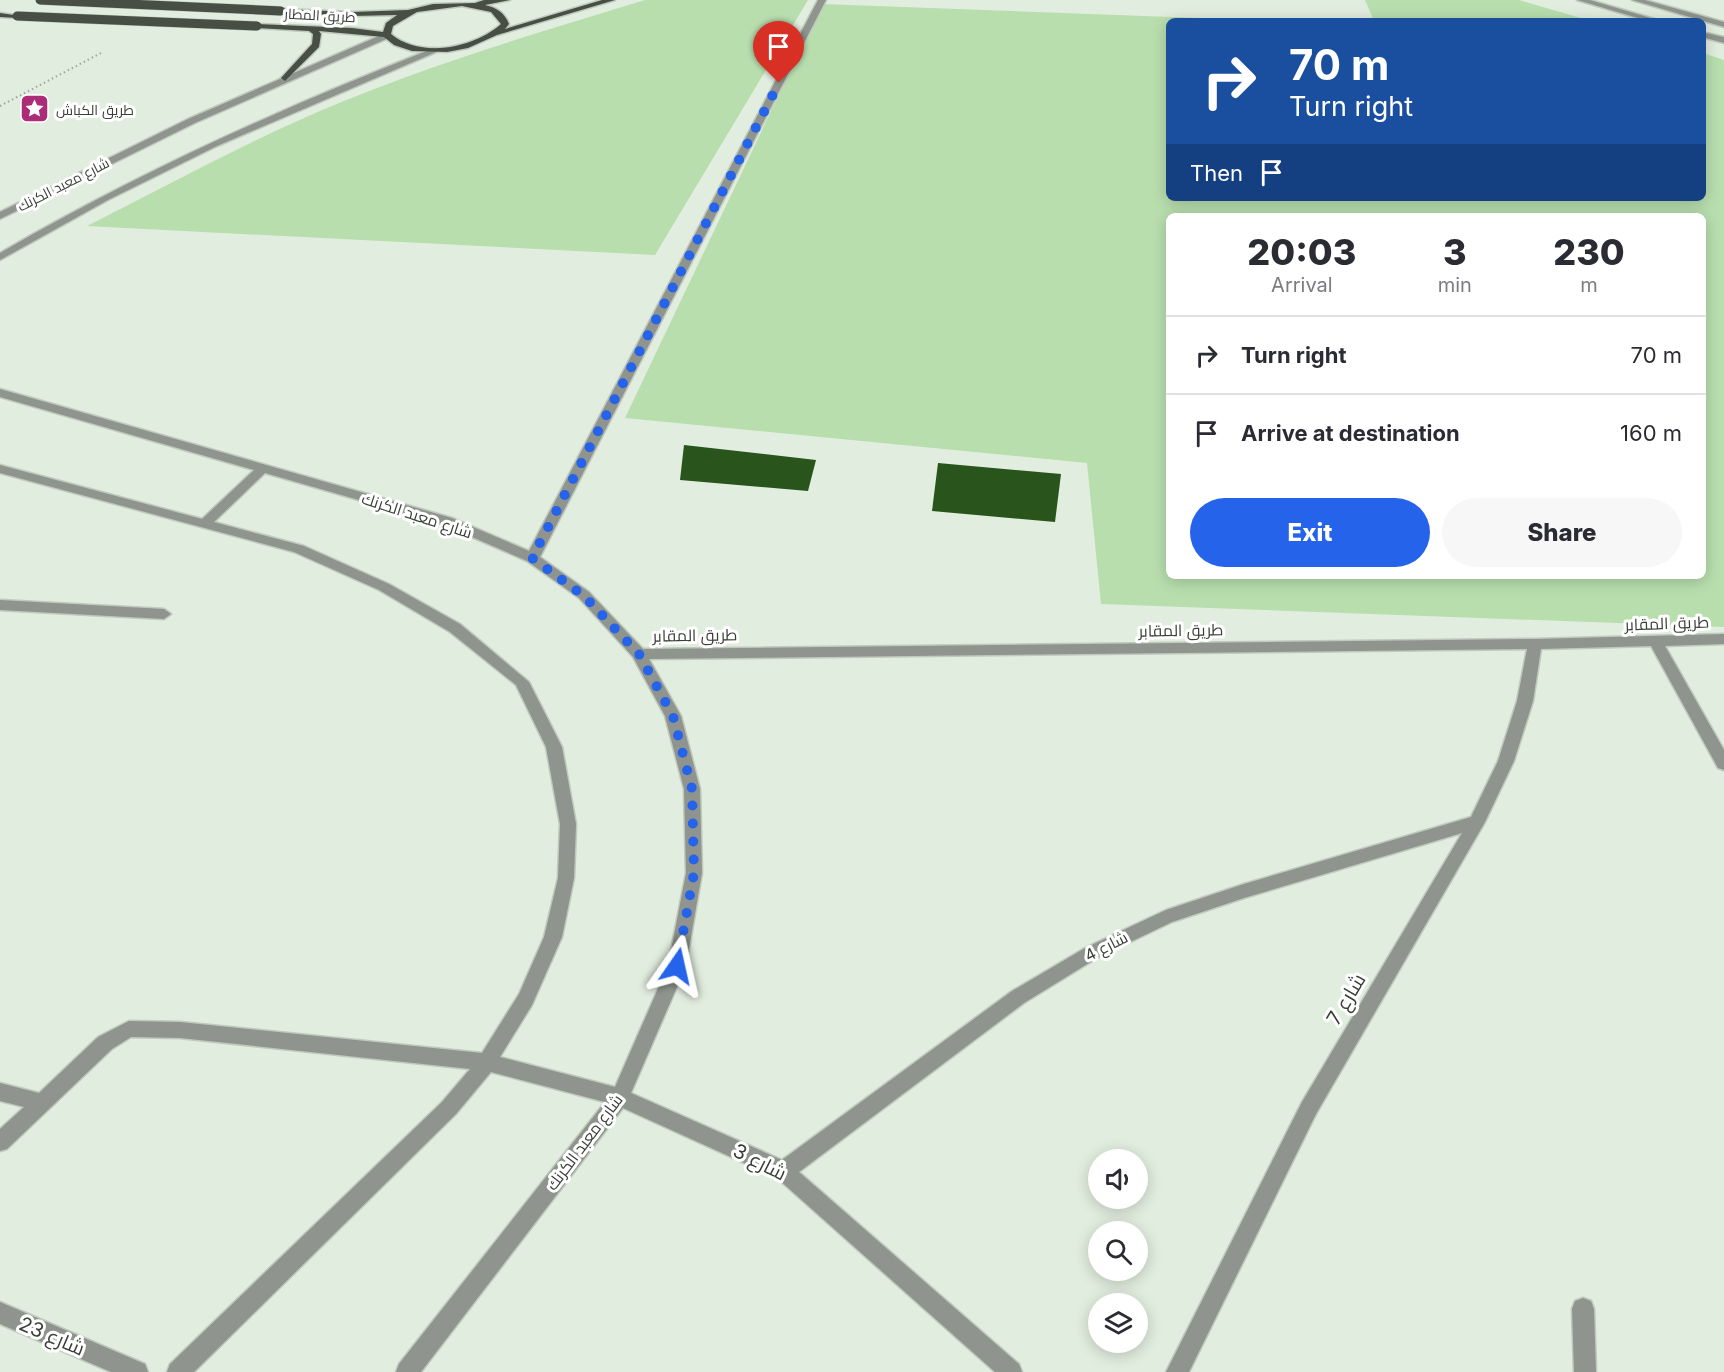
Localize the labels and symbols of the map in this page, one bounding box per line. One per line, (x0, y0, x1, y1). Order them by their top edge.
street label: طريق المطار (283, 5, 356, 26)
pin (753, 21, 804, 83)
place icon: طريق الكباش (19, 93, 51, 125)
place label: طريق الكباش (56, 101, 134, 119)
street label: شارع معبد الكرنك (14, 154, 112, 215)
street label: شارع معبد الكرنك (359, 488, 475, 544)
street label: طريق المقابر (1623, 612, 1710, 636)
street label: طريق المقابر (1138, 619, 1223, 642)
street label: طريق المقابر (652, 624, 737, 647)
street label: شارع 4 (1081, 927, 1132, 967)
position arrow (645, 934, 709, 998)
street label: شارع 7 (1321, 969, 1372, 1030)
street label: شارع معبد الكرنك (541, 1090, 628, 1195)
street label: شارع 3 (728, 1138, 791, 1187)
street label: شارع 23 (15, 1311, 88, 1362)

